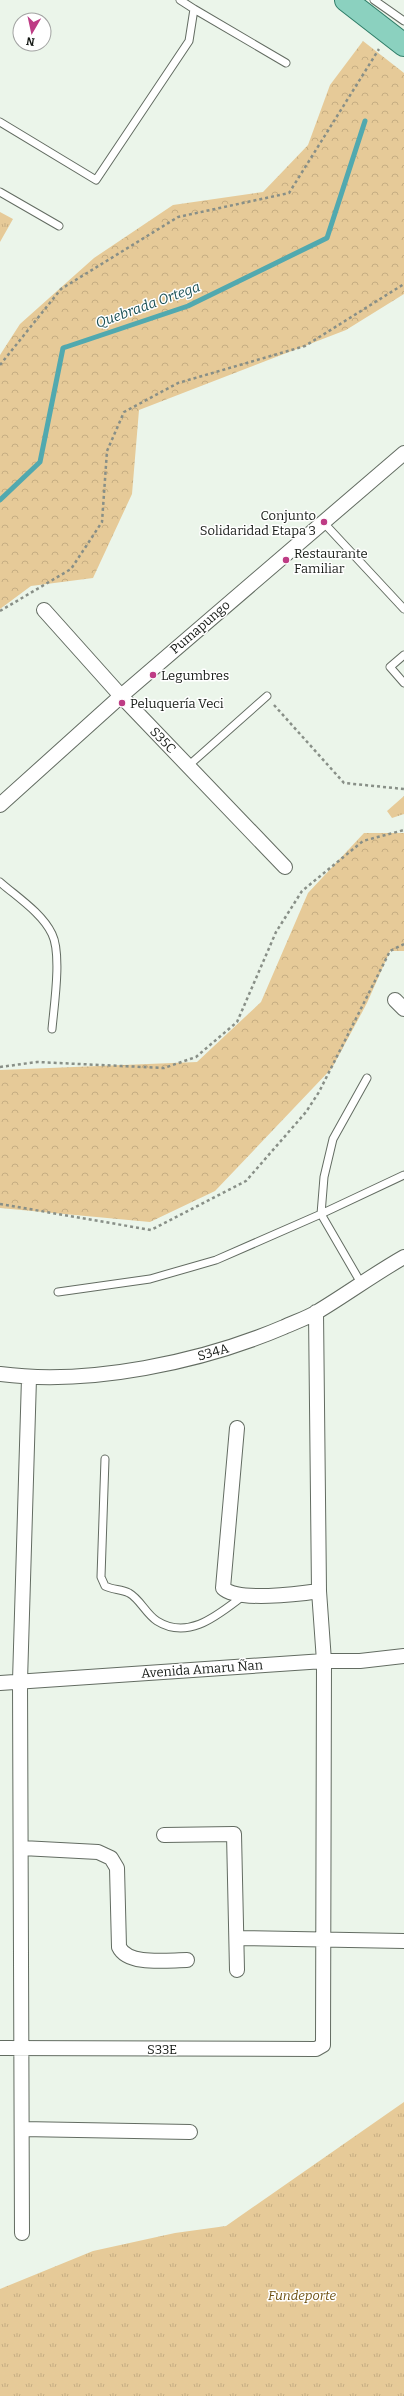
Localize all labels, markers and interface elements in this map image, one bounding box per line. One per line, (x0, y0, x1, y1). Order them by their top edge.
north arrow (12, 12, 52, 52)
text: N (25, 34, 36, 48)
water label: Quebrada Ortega (93, 278, 203, 332)
place label: Conjunto Solidaridad Etapa 3 (200, 508, 316, 538)
marker: Conjunto Solidaridad Etapa 3 (319, 517, 329, 527)
place label: Restaurante Familiar (294, 546, 368, 576)
marker: Restaurante Familiar (281, 555, 291, 565)
street label: Pumapungo (167, 597, 233, 657)
place label: Legumbres (161, 668, 229, 683)
marker: Legumbres (148, 670, 158, 680)
place label: Peluquería Veci (130, 696, 224, 711)
marker: Peluquería Veci (117, 698, 127, 708)
street label: S35C (147, 724, 179, 756)
street label: S34A (196, 1340, 231, 1364)
street label: Avenida Amaru Ñan (141, 1657, 264, 1681)
street label: S33E (147, 2042, 177, 2057)
park label: Fundeporte (268, 2288, 336, 2303)

